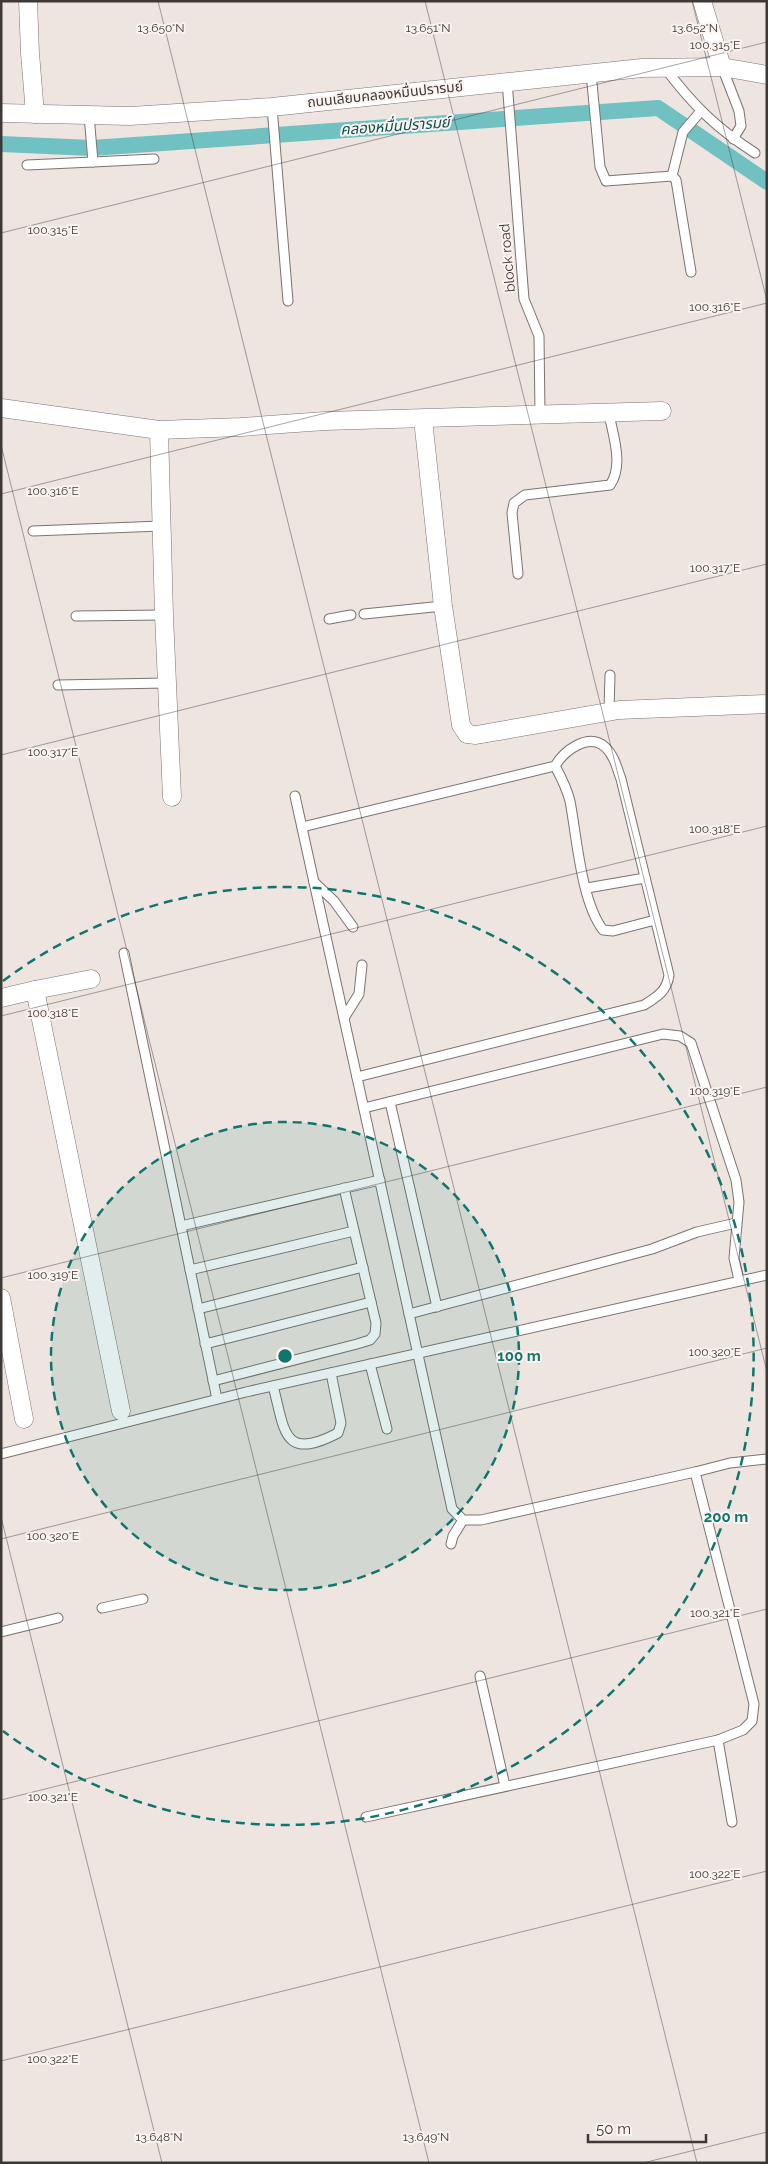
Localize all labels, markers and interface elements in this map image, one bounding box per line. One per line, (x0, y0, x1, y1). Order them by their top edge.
text: 13.650°N (137, 21, 185, 35)
text: 13.651°N (406, 21, 450, 35)
text: 13.652°N (672, 21, 718, 35)
text: 100.315°E (690, 38, 740, 52)
street label: ถนนเลียบคลองหมื่นปรารมย์ (306, 76, 464, 110)
water label: คลองหมื่นปรารมย์ (340, 111, 453, 139)
text: 100.315°E (28, 223, 78, 237)
street label: block road (496, 223, 518, 293)
text: 100.316°E (689, 300, 741, 314)
text: 100.316°E (27, 484, 79, 498)
text: 100.317°E (690, 561, 740, 575)
text: 100.317°E (28, 745, 78, 759)
text: 100.318°E (689, 822, 741, 836)
text: 100.318°E (27, 1006, 79, 1020)
text: 100.319°E (690, 1084, 740, 1098)
text: 100.319°E (28, 1268, 78, 1282)
text: 100.320°E (689, 1345, 741, 1359)
centre of rings (276, 1347, 294, 1365)
text: 100 m (497, 1347, 541, 1365)
text: 200 m (704, 1508, 748, 1526)
text: 100.320°E (27, 1529, 79, 1543)
text: 100.321°E (690, 1606, 740, 1620)
text: 100.321°E (28, 1790, 78, 1804)
text: 100.322°E (689, 1867, 741, 1881)
text: 100.322°E (27, 2052, 79, 2066)
scale bar (588, 2112, 706, 2144)
text: 50 m (596, 2120, 631, 2138)
text: 13.648°N (135, 2130, 183, 2144)
text: 13.649°N (403, 2130, 449, 2144)

